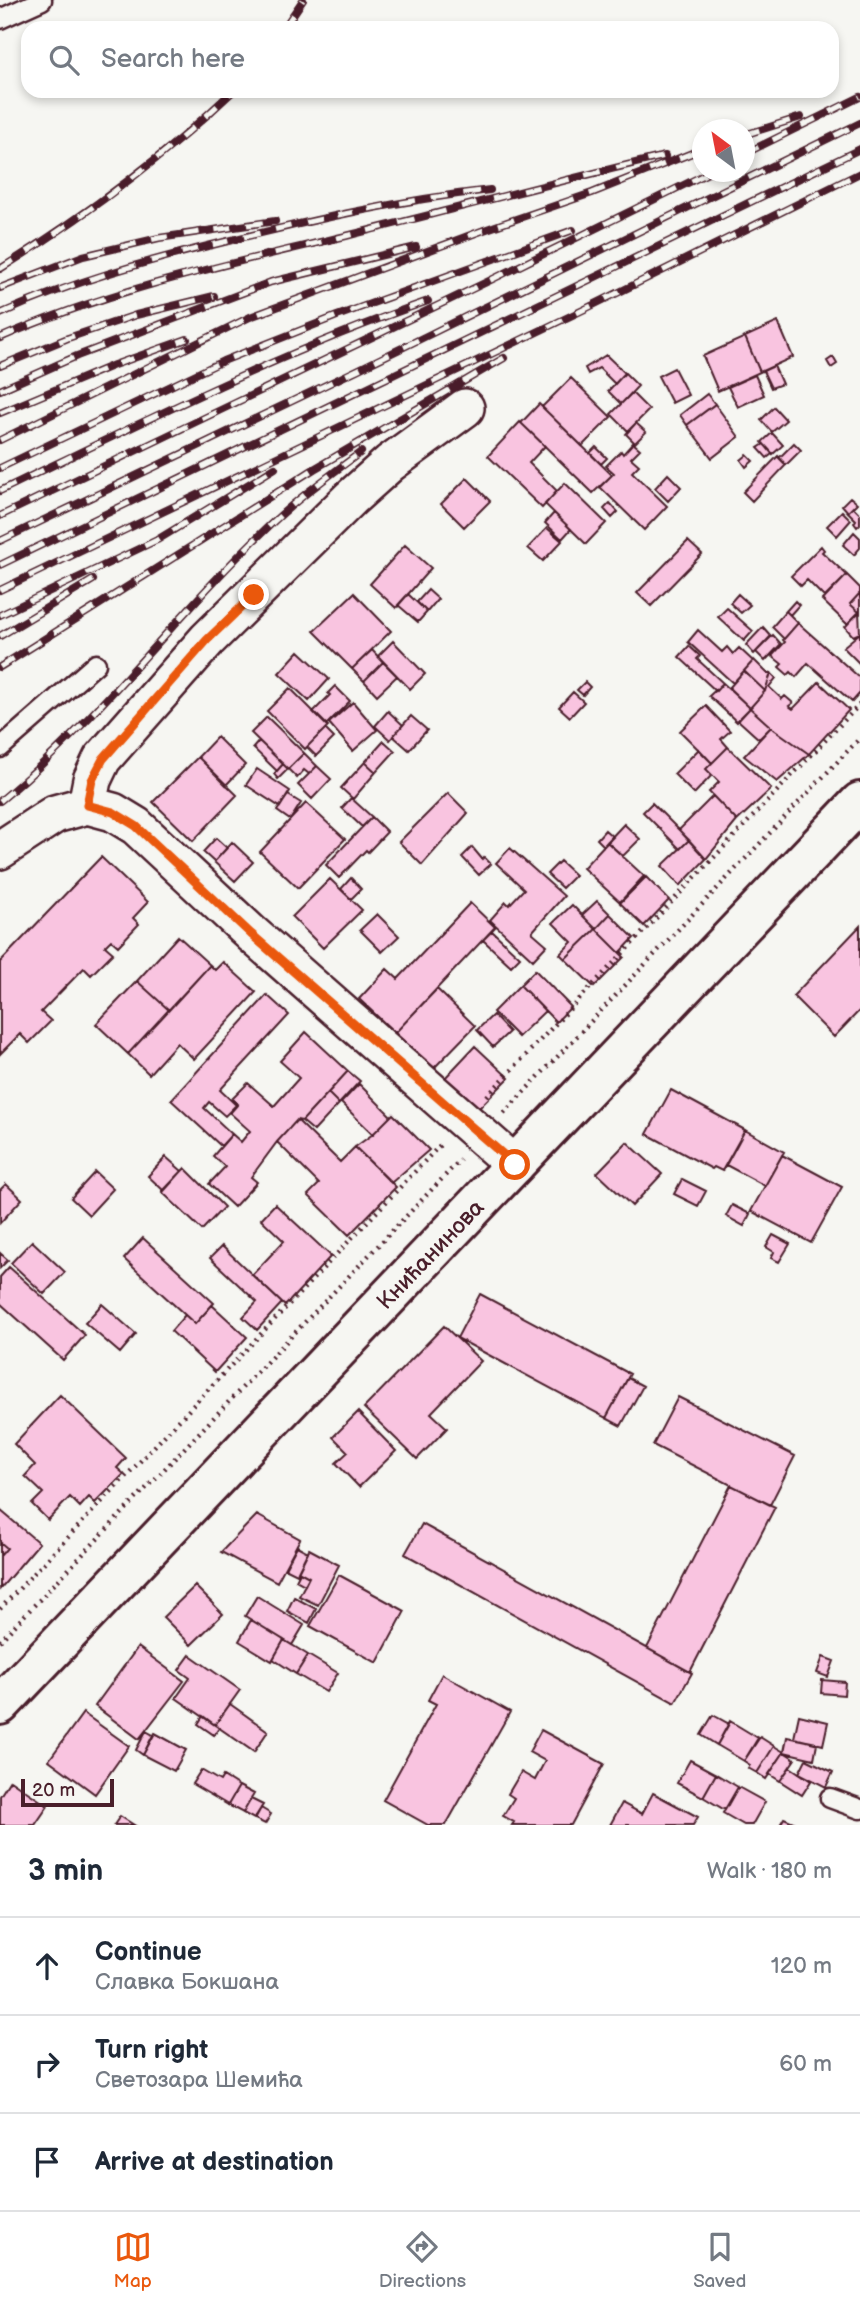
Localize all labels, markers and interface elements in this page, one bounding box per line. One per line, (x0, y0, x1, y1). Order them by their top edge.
search box (21, 21, 839, 98)
icon: search (45, 41, 83, 79)
text: Search here (101, 44, 245, 75)
north arrow (692, 119, 755, 182)
route end (238, 579, 269, 610)
route start (499, 1149, 530, 1180)
street label: Книћанинова (371, 1194, 490, 1316)
scale bar (21, 1776, 114, 1808)
text: 20 m (32, 1779, 75, 1802)
text: 3 min (28, 1853, 103, 1889)
text: Walk · 180 m (707, 1857, 832, 1885)
text: Continue (95, 1937, 202, 1968)
icon: ahead (28, 1947, 66, 1985)
text: 120 m (771, 1952, 832, 1980)
text: Славка Бокшана (95, 1968, 279, 1996)
text: Turn right (95, 2035, 208, 2066)
icon: right (28, 2045, 66, 2083)
text: 60 m (779, 2050, 832, 2078)
text: Светозара Шемића (95, 2066, 303, 2094)
icon: arrive (28, 2143, 66, 2181)
text: Arrive at destination (95, 2147, 334, 2178)
tab: Map (114, 2228, 152, 2293)
tab: Directions (379, 2228, 466, 2293)
tab: Saved (693, 2228, 746, 2293)

